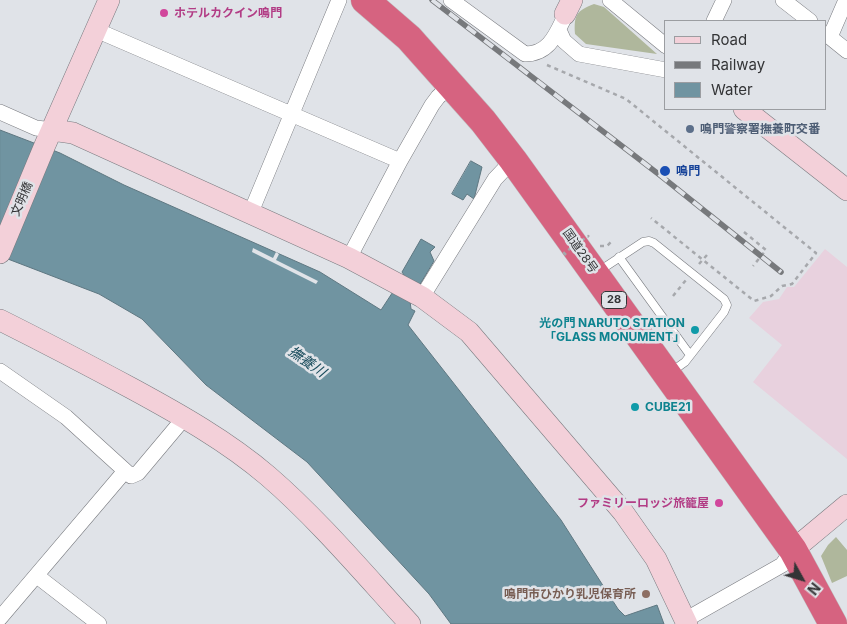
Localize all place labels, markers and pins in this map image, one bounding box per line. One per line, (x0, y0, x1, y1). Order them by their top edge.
place label: ホテルカクイン鳴門 (174, 6, 282, 20)
marker: ホテルカクイン鳴門 (158, 7, 170, 19)
place label: 鳴門警察署撫養町交番 (700, 122, 820, 136)
marker: 鳴門警察署撫養町交番 (684, 123, 696, 135)
marker: 鳴門 (658, 164, 672, 178)
place label: 鳴門 (676, 164, 700, 178)
place label: 光の門 NARUTO STATION 「GLASS MONUMENT」 (539, 316, 685, 344)
marker: 光の門 NARUTO STATION 「GLASS MONUMENT」 (689, 324, 701, 336)
place label: CUBE21 (645, 400, 691, 414)
marker: CUBE21 (629, 401, 641, 413)
place label: ファミリーロッジ旅籠屋 (577, 496, 709, 510)
marker: ファミリーロッジ旅籠屋 (713, 497, 725, 509)
place label: 鳴門市ひかり乳児保育所 (504, 587, 636, 601)
marker: 鳴門市ひかり乳児保育所 (640, 588, 652, 600)

